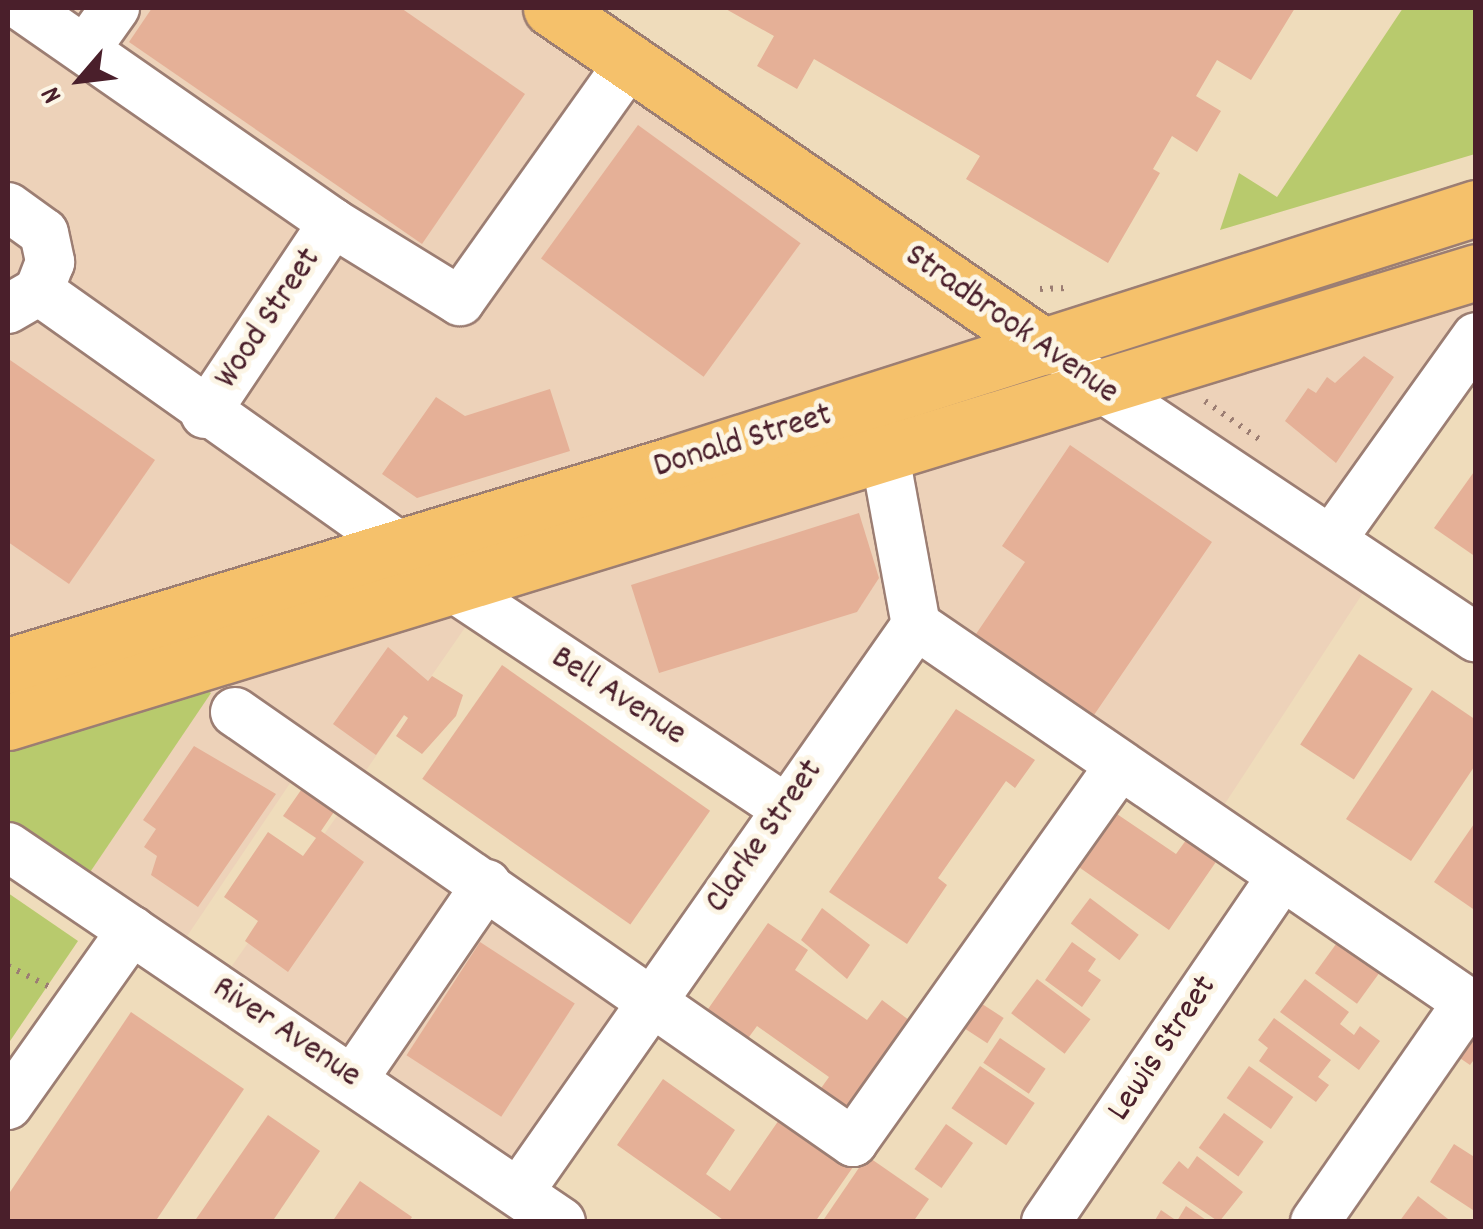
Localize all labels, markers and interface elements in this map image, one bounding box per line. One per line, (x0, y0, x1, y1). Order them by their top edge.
north arrow (30, 30, 130, 130)
text: N (33, 79, 74, 110)
street label: Stradbrook Avenue (896, 236, 1126, 414)
street label: Wood Street (207, 241, 331, 397)
street label: Donald Street (649, 395, 837, 489)
street label: Bell Avenue (543, 638, 693, 756)
street label: Clarke Street (697, 752, 833, 922)
street label: River Avenue (204, 968, 368, 1098)
street label: Lewis Street (1099, 968, 1227, 1130)

